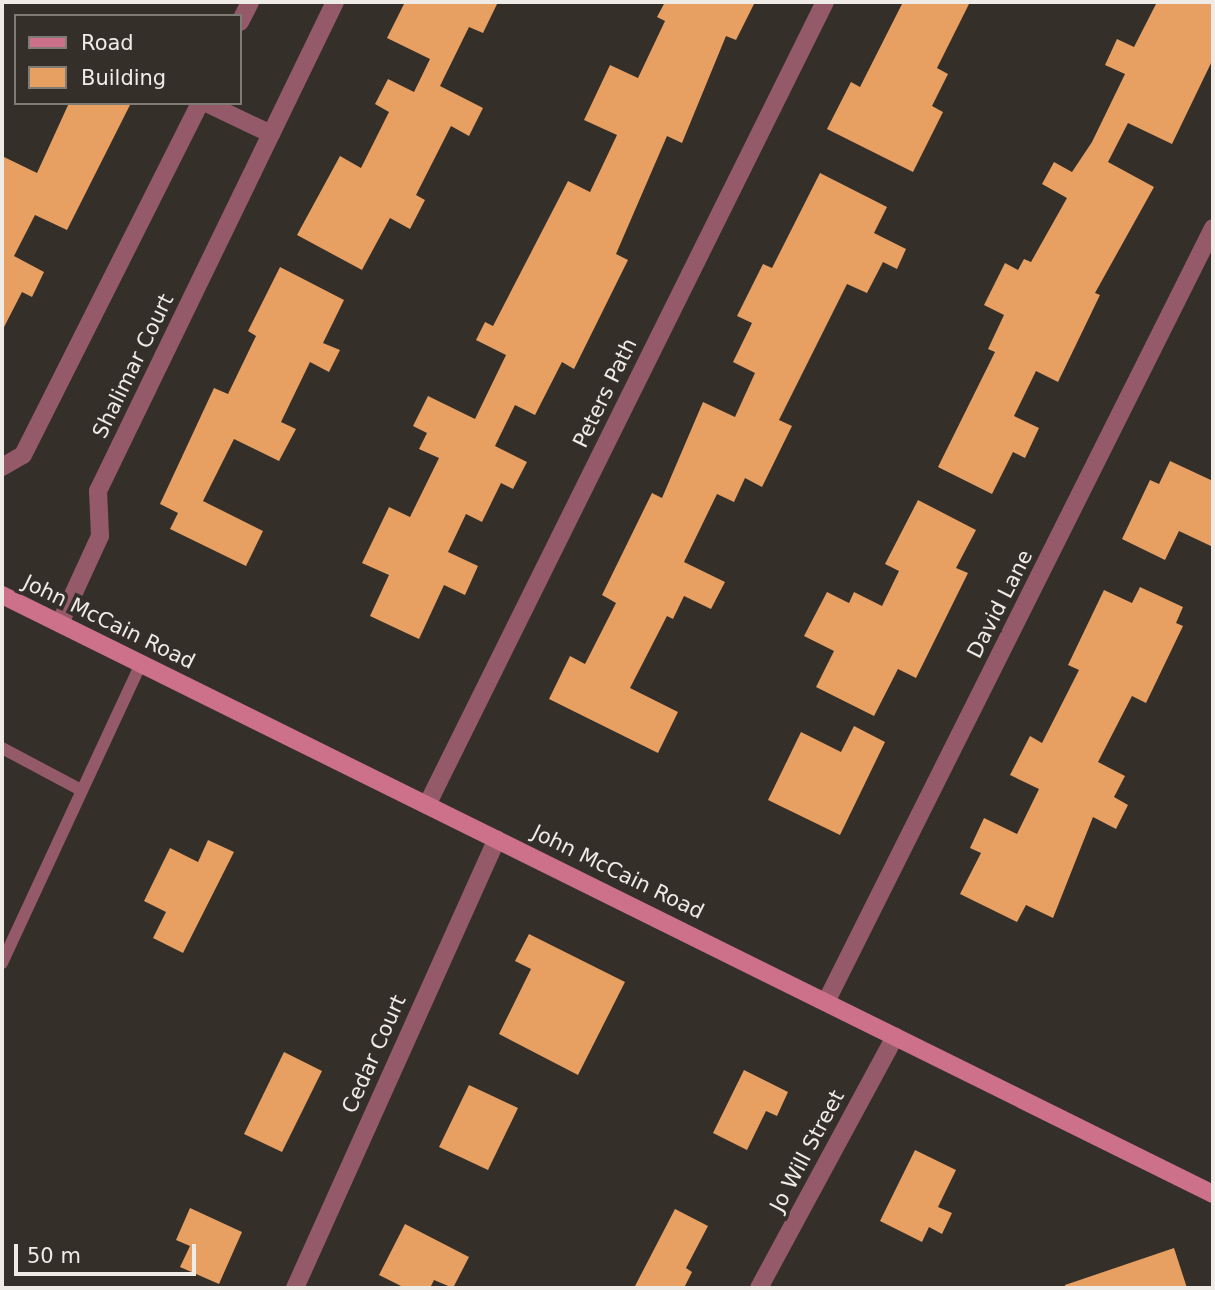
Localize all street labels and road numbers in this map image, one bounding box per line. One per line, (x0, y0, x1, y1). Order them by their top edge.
street label: Shalimar Court (87, 290, 179, 442)
street label: Peters Path (568, 334, 642, 452)
street label: David Lane (962, 546, 1038, 662)
street label: John McCain Road (19, 569, 199, 675)
street label: John McCain Road (528, 819, 708, 925)
street label: Cedar Court (337, 991, 411, 1117)
street label: Jo Will Street (764, 1086, 850, 1216)

